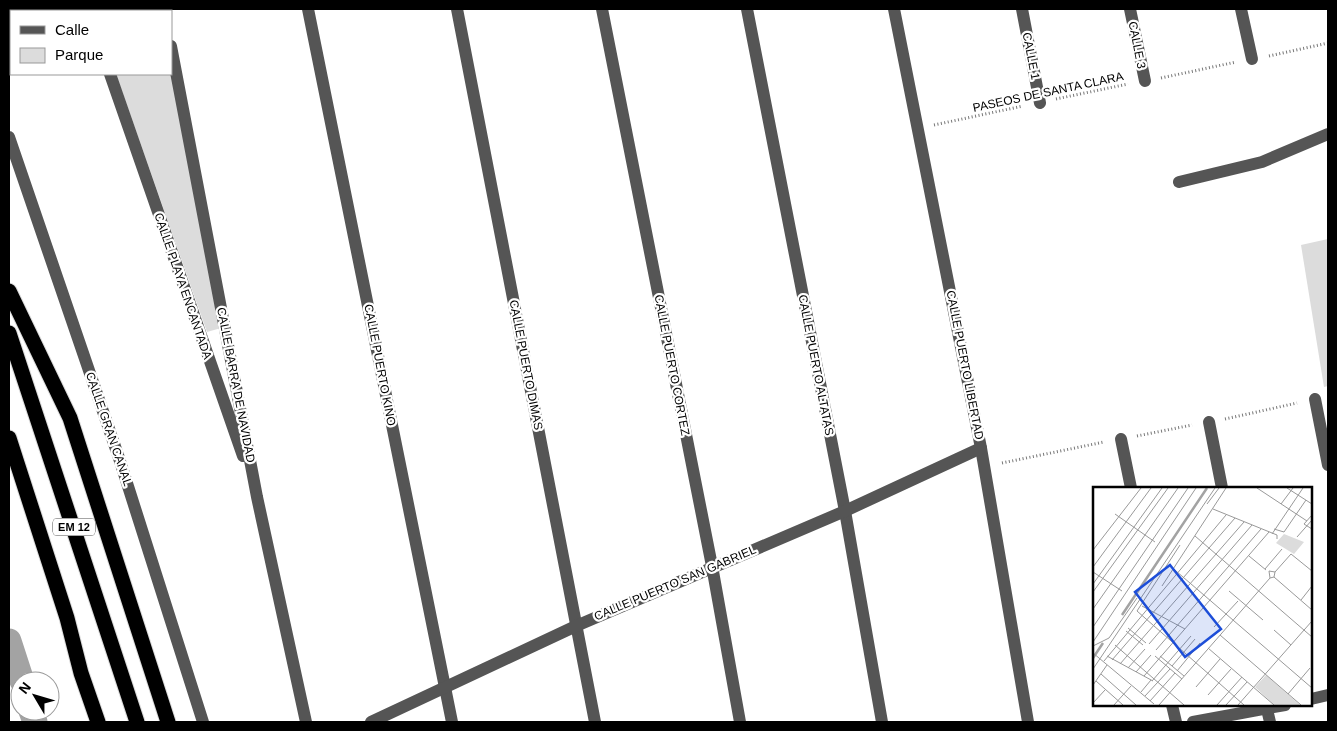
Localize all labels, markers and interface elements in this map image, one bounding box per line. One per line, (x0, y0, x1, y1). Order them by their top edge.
legend (10, 10, 172, 75)
street label: CALLE 3 (1126, 20, 1149, 70)
text: Calle (55, 21, 89, 38)
street label: CALLE 1 (1020, 31, 1043, 81)
text: Parque (55, 46, 103, 63)
street label: PASEOS DE SANTA CLARA (971, 69, 1125, 115)
street label: CALLE PLAYA ENCANTADA (151, 211, 215, 361)
street label: CALLE PUERTO LIBERTAD (944, 289, 986, 441)
street label: CALLE PUERTO CORTEZ (651, 293, 693, 437)
street label: CALLE PUERTO ALTATAS (795, 293, 837, 437)
street label: CALLE PUERTO DIMAS (507, 299, 545, 431)
street label: CALLE PUERTO KINO (361, 303, 399, 427)
street label: CALLE BARRA DE NAVIDAD (214, 306, 258, 464)
street label: CALLE GRAN CANAL (83, 370, 135, 488)
inset map (1093, 487, 1312, 706)
road number: EM 12 (53, 518, 95, 536)
street label: CALLE PUERTO SAN GABRIEL (592, 542, 758, 623)
north arrow (10, 671, 60, 721)
text: N (15, 679, 34, 697)

